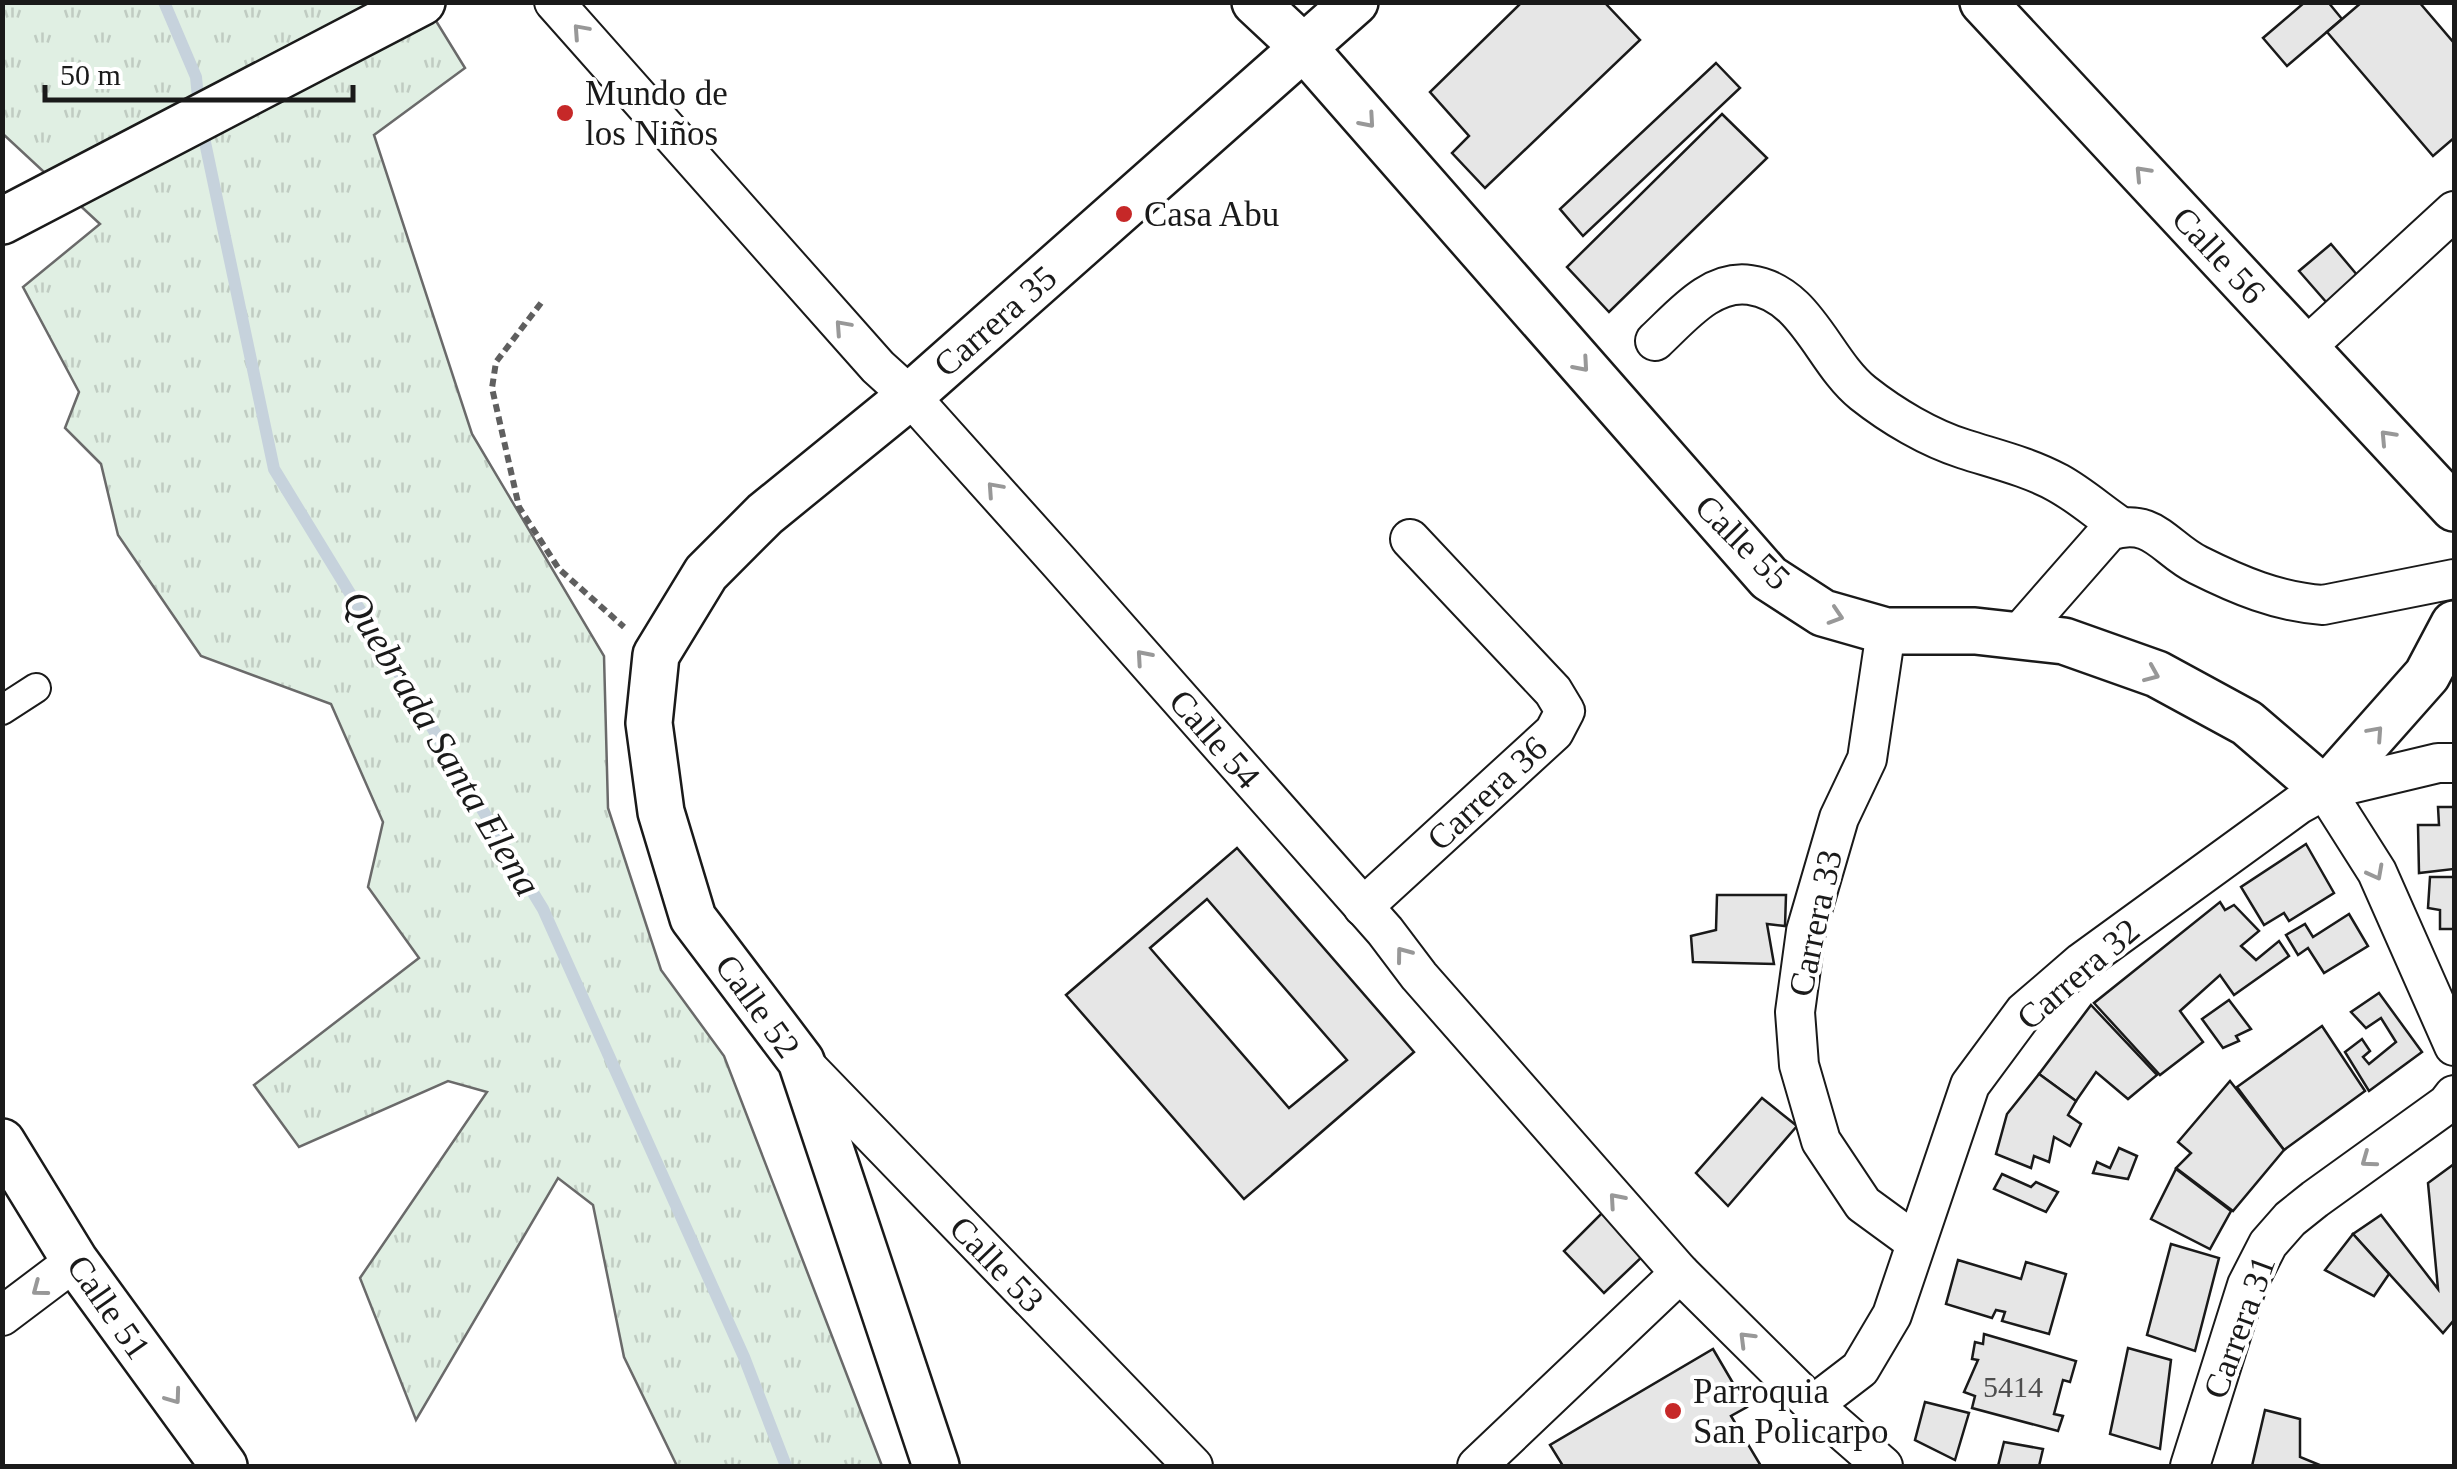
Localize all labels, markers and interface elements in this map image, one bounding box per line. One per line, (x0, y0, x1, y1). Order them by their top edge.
one-way arrow (573, 24, 591, 43)
scale bar (45, 40, 352, 102)
text: 50 m (60, 58, 121, 91)
place label: Mundo de los Niños (585, 74, 728, 153)
marker: Mundo de los Niños (554, 102, 576, 124)
one-way arrow (1357, 109, 1375, 128)
one-way arrow (2136, 167, 2154, 185)
place label: Casa Abu (1144, 195, 1279, 234)
street label: Calle 56 (2164, 199, 2273, 312)
marker: Casa Abu (1113, 203, 1135, 225)
street label: Carrera 35 (926, 258, 1064, 385)
one-way arrow (836, 320, 854, 338)
one-way arrow (1571, 354, 1589, 372)
one-way arrow (2381, 430, 2399, 449)
one-way arrow (988, 482, 1006, 501)
street label: Calle 55 (1687, 487, 1798, 598)
water label: Quebrada Santa Elena (334, 583, 550, 903)
one-way arrow (1826, 604, 1843, 624)
one-way arrow (1136, 650, 1154, 669)
one-way arrow (2142, 662, 2160, 682)
street label: Calle 54 (1161, 682, 1268, 797)
one-way arrow (2365, 726, 2383, 745)
street label: Carrera 36 (1420, 728, 1555, 858)
street label: Carrera 33 (1781, 846, 1850, 1000)
one-way arrow (2364, 863, 2384, 881)
street label: Carrera 32 (2009, 911, 2147, 1038)
street label: Calle 52 (707, 947, 808, 1065)
one-way arrow (1397, 947, 1414, 965)
one-way arrow (2361, 1149, 2379, 1166)
one-way arrow (1609, 1193, 1627, 1211)
street label: Calle 53 (942, 1208, 1052, 1320)
street label: Calle 51 (59, 1248, 158, 1367)
street label: Carrera 31 (2196, 1251, 2283, 1404)
one-way arrow (32, 1277, 50, 1294)
one-way arrow (1740, 1332, 1758, 1350)
house number: 5414 (1983, 1370, 2043, 1403)
place label: Parroquia San Policarpo (1693, 1372, 1888, 1451)
one-way arrow (162, 1386, 179, 1404)
marker: Parroquia San Policarpo (1662, 1400, 1684, 1422)

